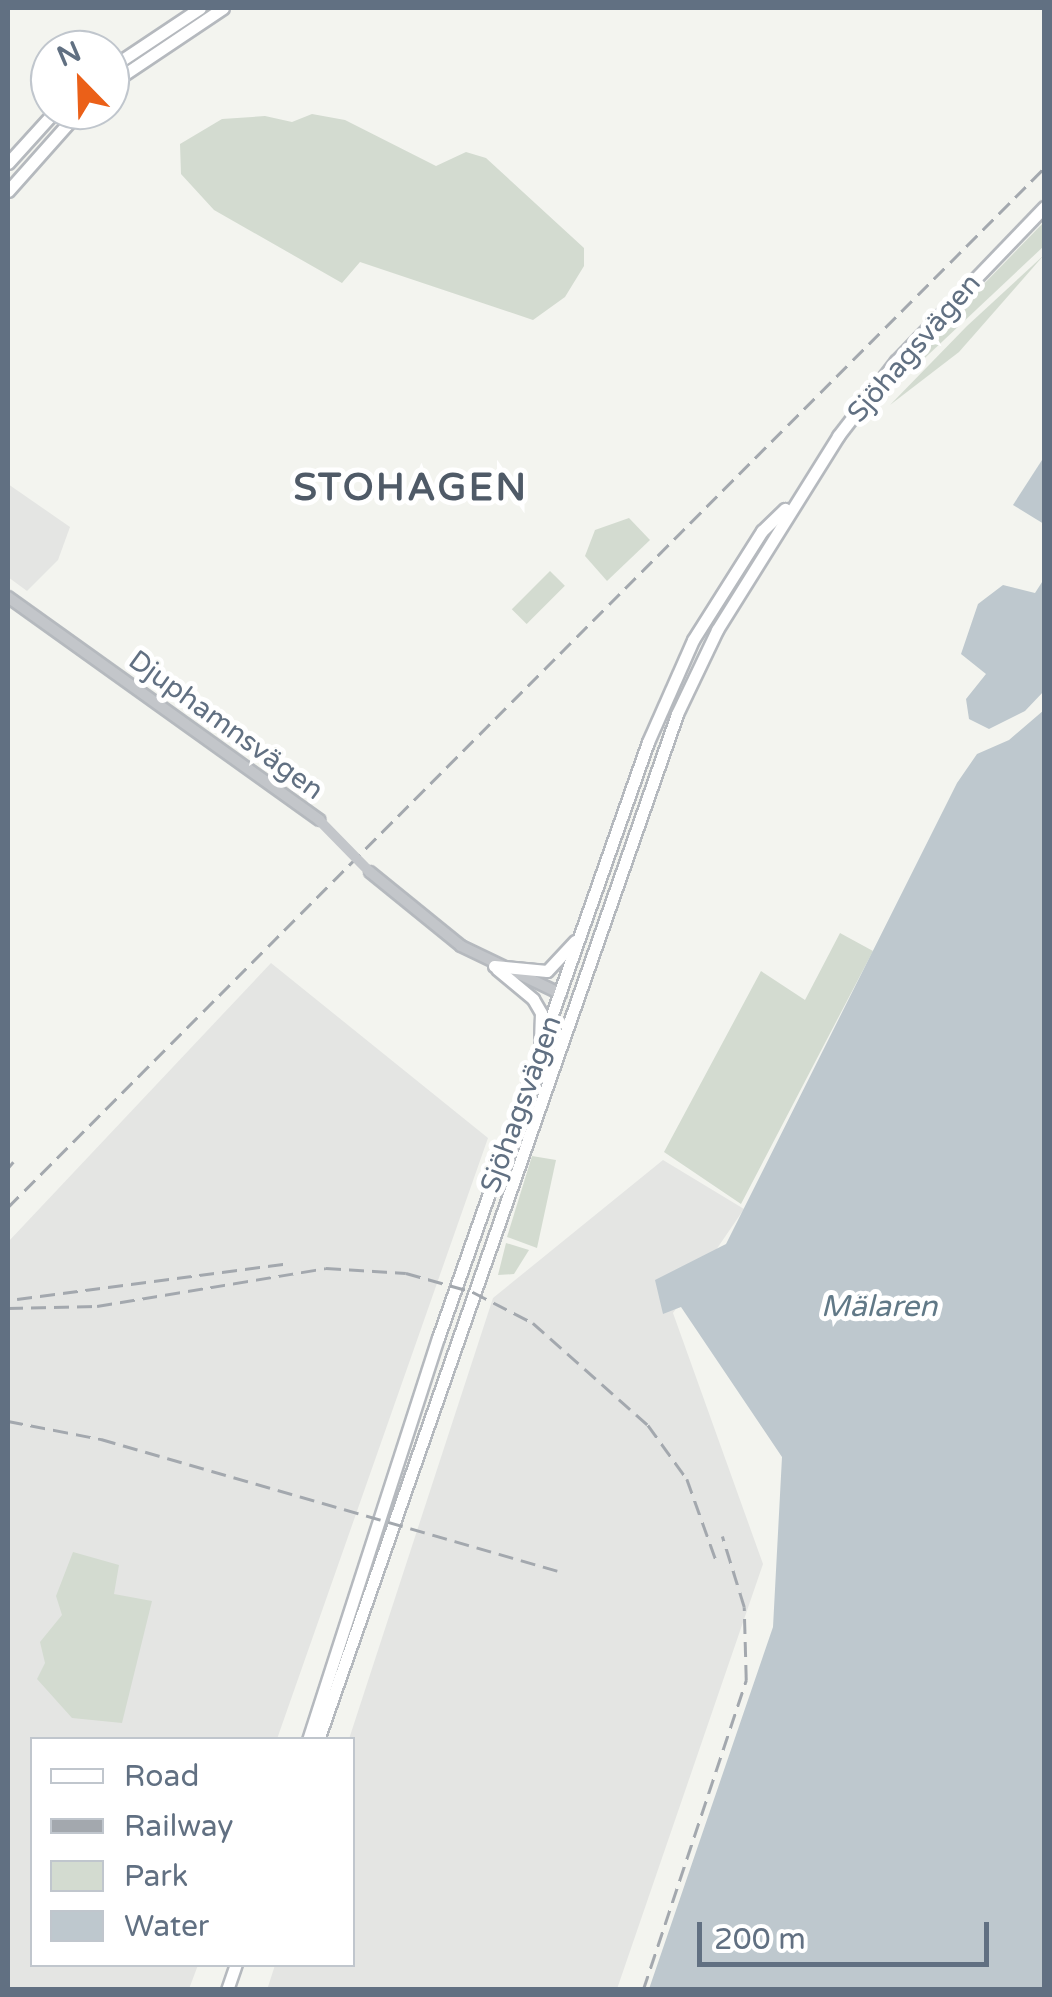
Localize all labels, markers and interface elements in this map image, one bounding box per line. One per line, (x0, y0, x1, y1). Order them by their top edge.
north arrow (30, 30, 130, 130)
text: N (52, 34, 86, 74)
street label: Sjöhagsvägen (840, 267, 988, 429)
district label: STOHAGEN (293, 466, 529, 512)
street label: Djuphamnsvägen (122, 643, 330, 807)
street label: Sjöhagsvägen (473, 1011, 569, 1197)
water label: Mälaren (821, 1289, 937, 1325)
legend (30, 1737, 355, 1967)
text: Road (124, 1758, 199, 1795)
text: Railway (124, 1808, 233, 1845)
text: Park (124, 1858, 188, 1895)
scale bar (702, 1902, 994, 1964)
text: Water (124, 1908, 209, 1945)
text: 200 m (714, 1921, 806, 1958)

